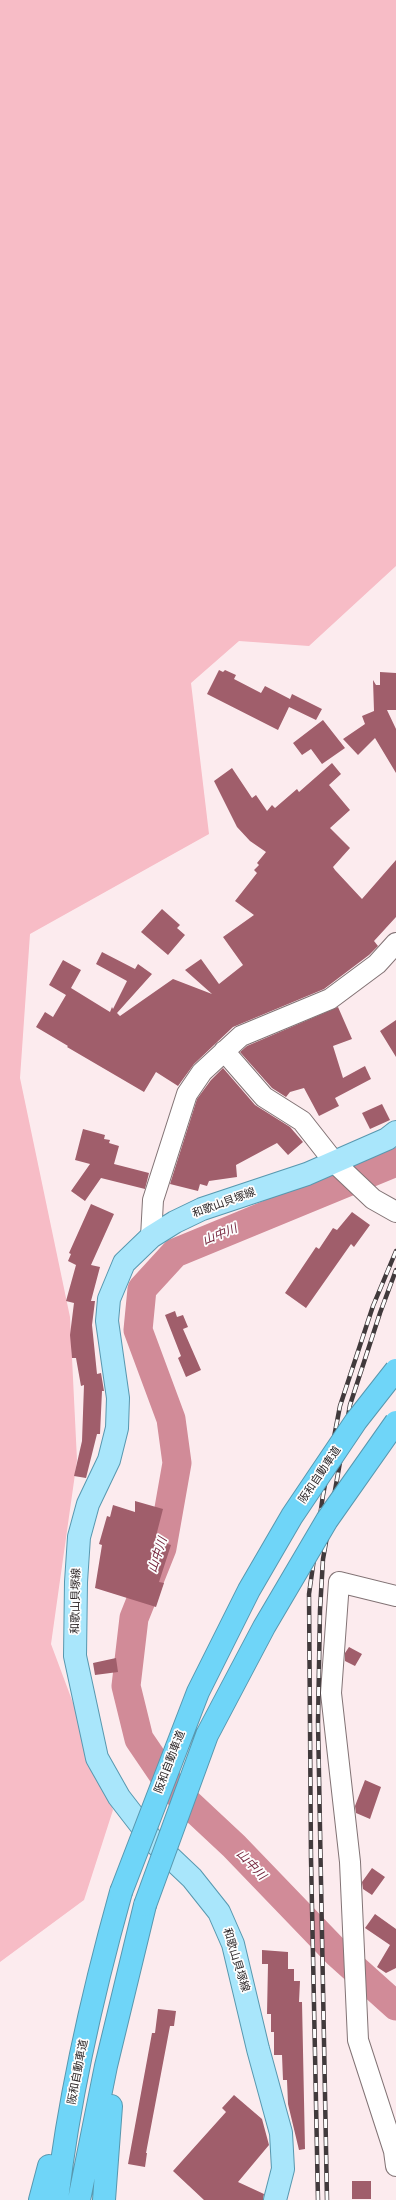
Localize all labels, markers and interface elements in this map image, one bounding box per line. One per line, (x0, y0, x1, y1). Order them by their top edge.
street label: 和歌山貝塚線 (191, 1186, 257, 1220)
water label: 山中川 (201, 1222, 239, 1248)
street label: 阪和自動車道 (296, 1444, 344, 1506)
water label: 山中川 (146, 1536, 170, 1574)
street label: 和歌山貝塚線 (69, 1568, 83, 1634)
street label: 阪和自動車道 (152, 1729, 188, 1795)
water label: 山中川 (233, 1847, 269, 1883)
street label: 和歌山貝塚線 (220, 1927, 252, 1993)
street label: 阪和自動車道 (65, 2038, 91, 2106)

